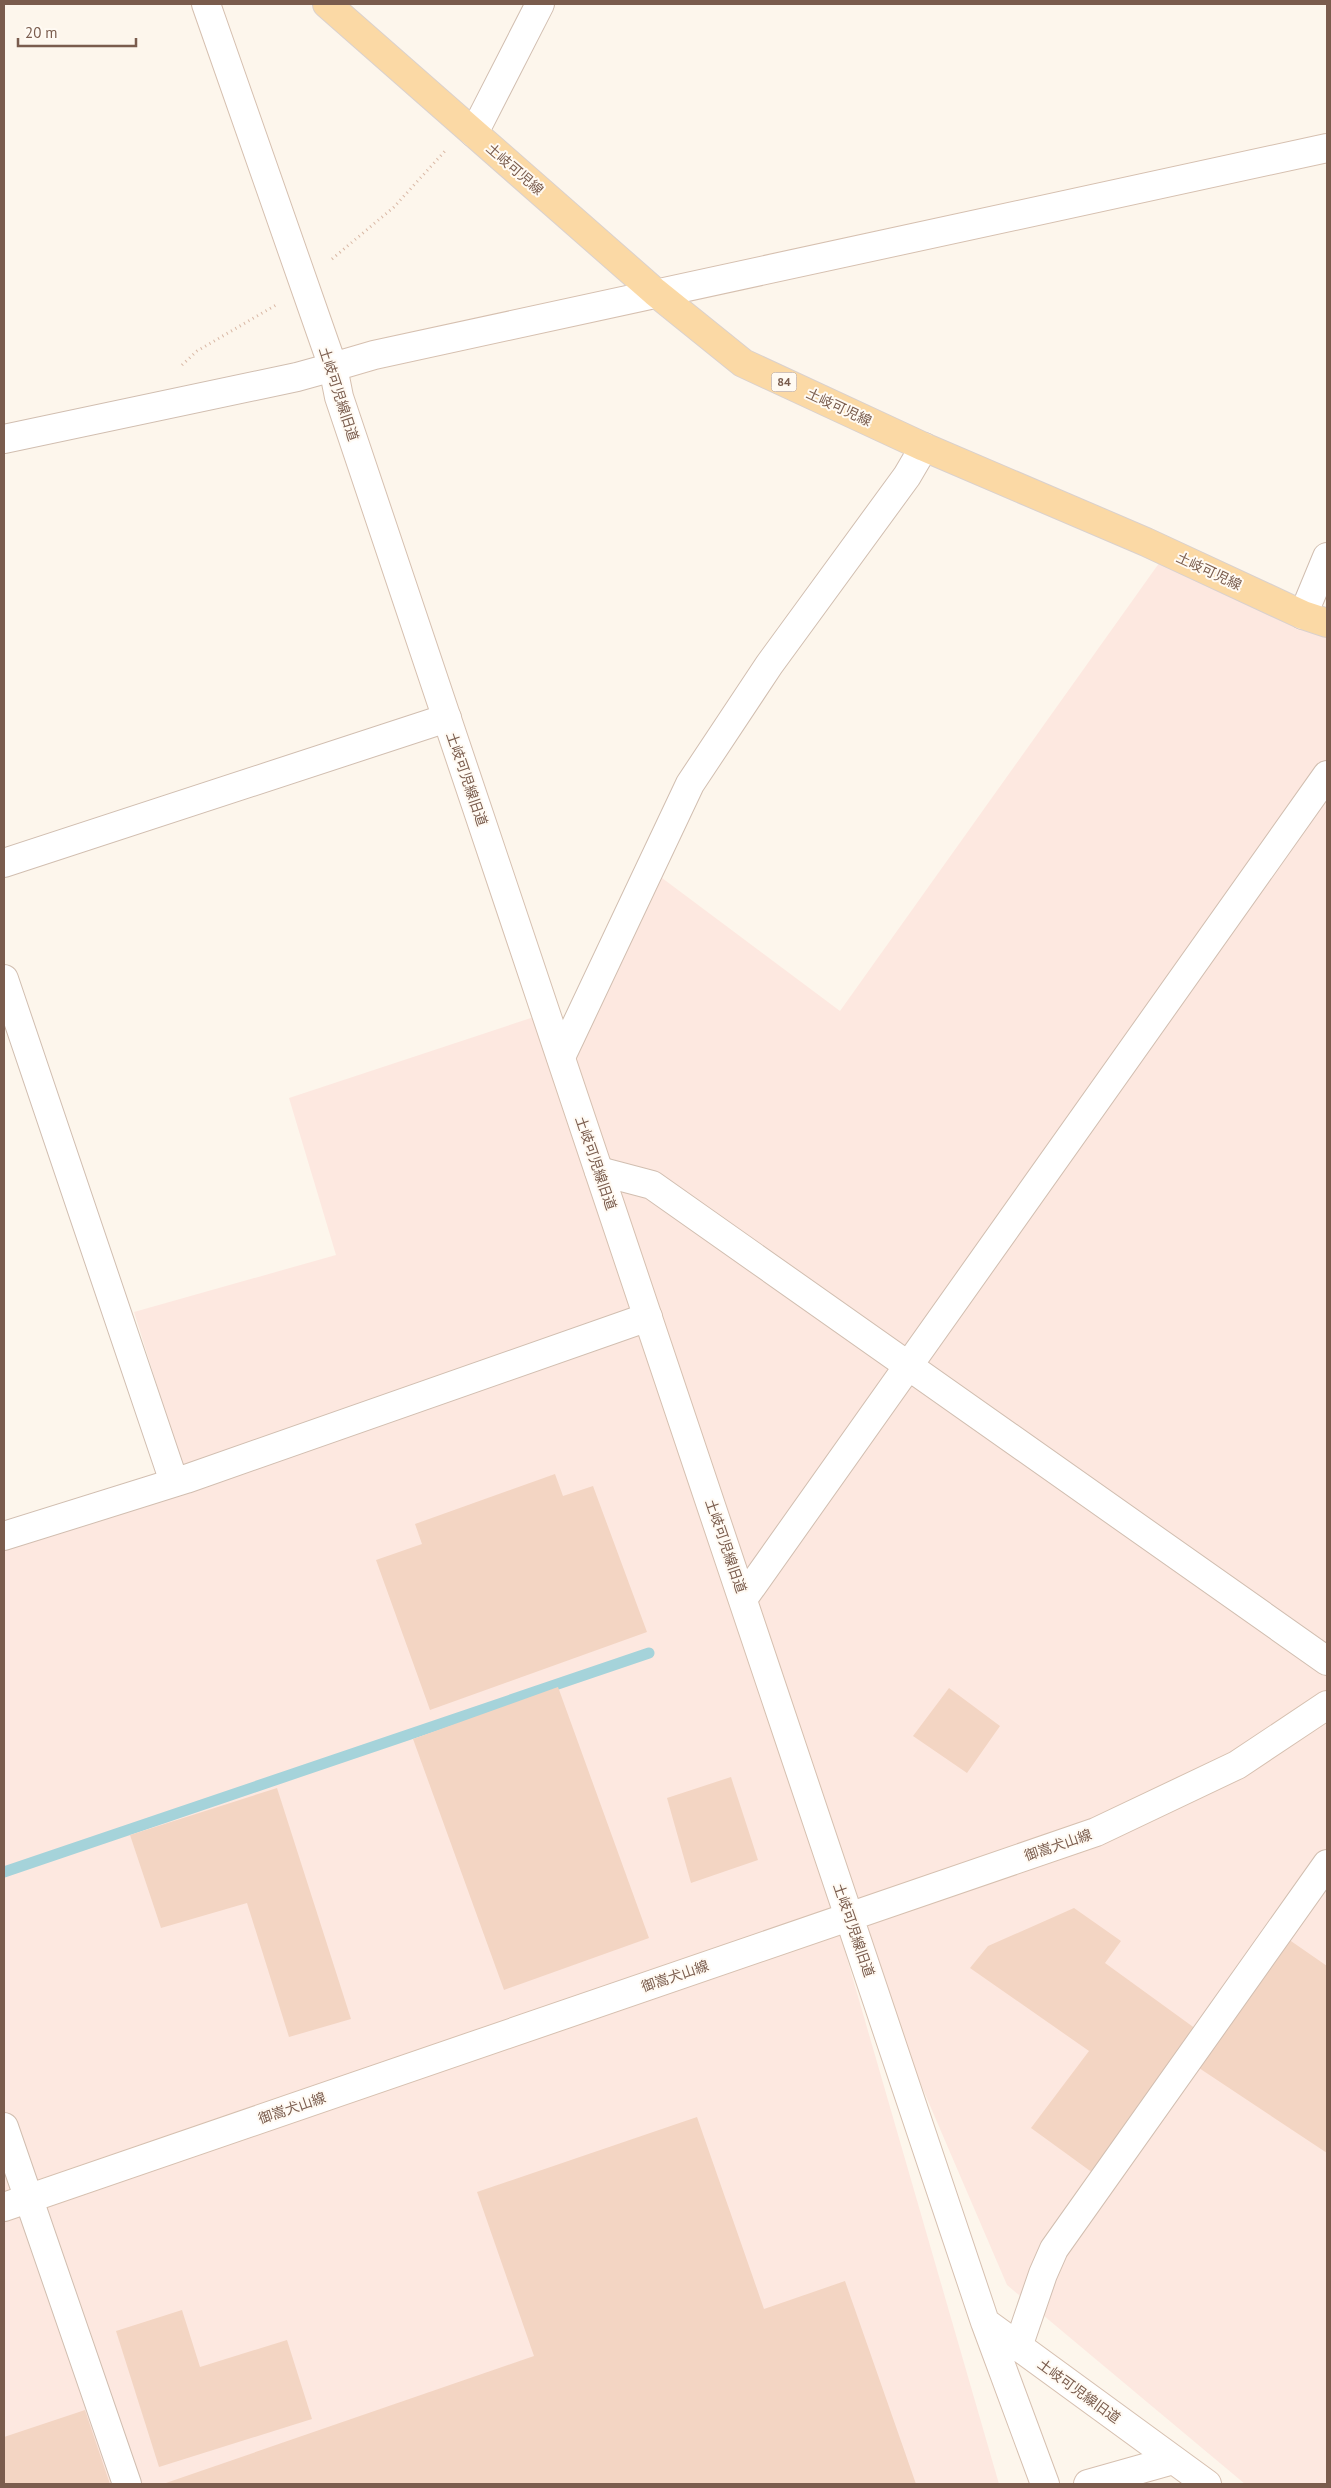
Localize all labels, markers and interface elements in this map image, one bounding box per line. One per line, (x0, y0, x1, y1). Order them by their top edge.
scale bar (18, 15, 135, 47)
text: 20 m (25, 23, 58, 42)
street label: 土岐可児線 (483, 139, 547, 199)
street label: 土岐可児線旧道 (315, 345, 363, 443)
road number: 84 (772, 372, 796, 392)
street label: 土岐可児線 (803, 384, 875, 430)
street label: 土岐可児線 (1173, 548, 1245, 594)
street label: 土岐可児線旧道 (443, 730, 491, 828)
street label: 土岐可児線旧道 (572, 1114, 620, 1212)
street label: 土岐可児線旧道 (702, 1497, 750, 1595)
street label: 御嵩犬山線 (1022, 1825, 1094, 1865)
street label: 土岐可児線旧道 (830, 1881, 878, 1979)
street label: 御嵩犬山線 (639, 1956, 711, 1996)
street label: 御嵩犬山線 (256, 2088, 328, 2128)
street label: 土岐可児線旧道 (1034, 2355, 1124, 2427)

